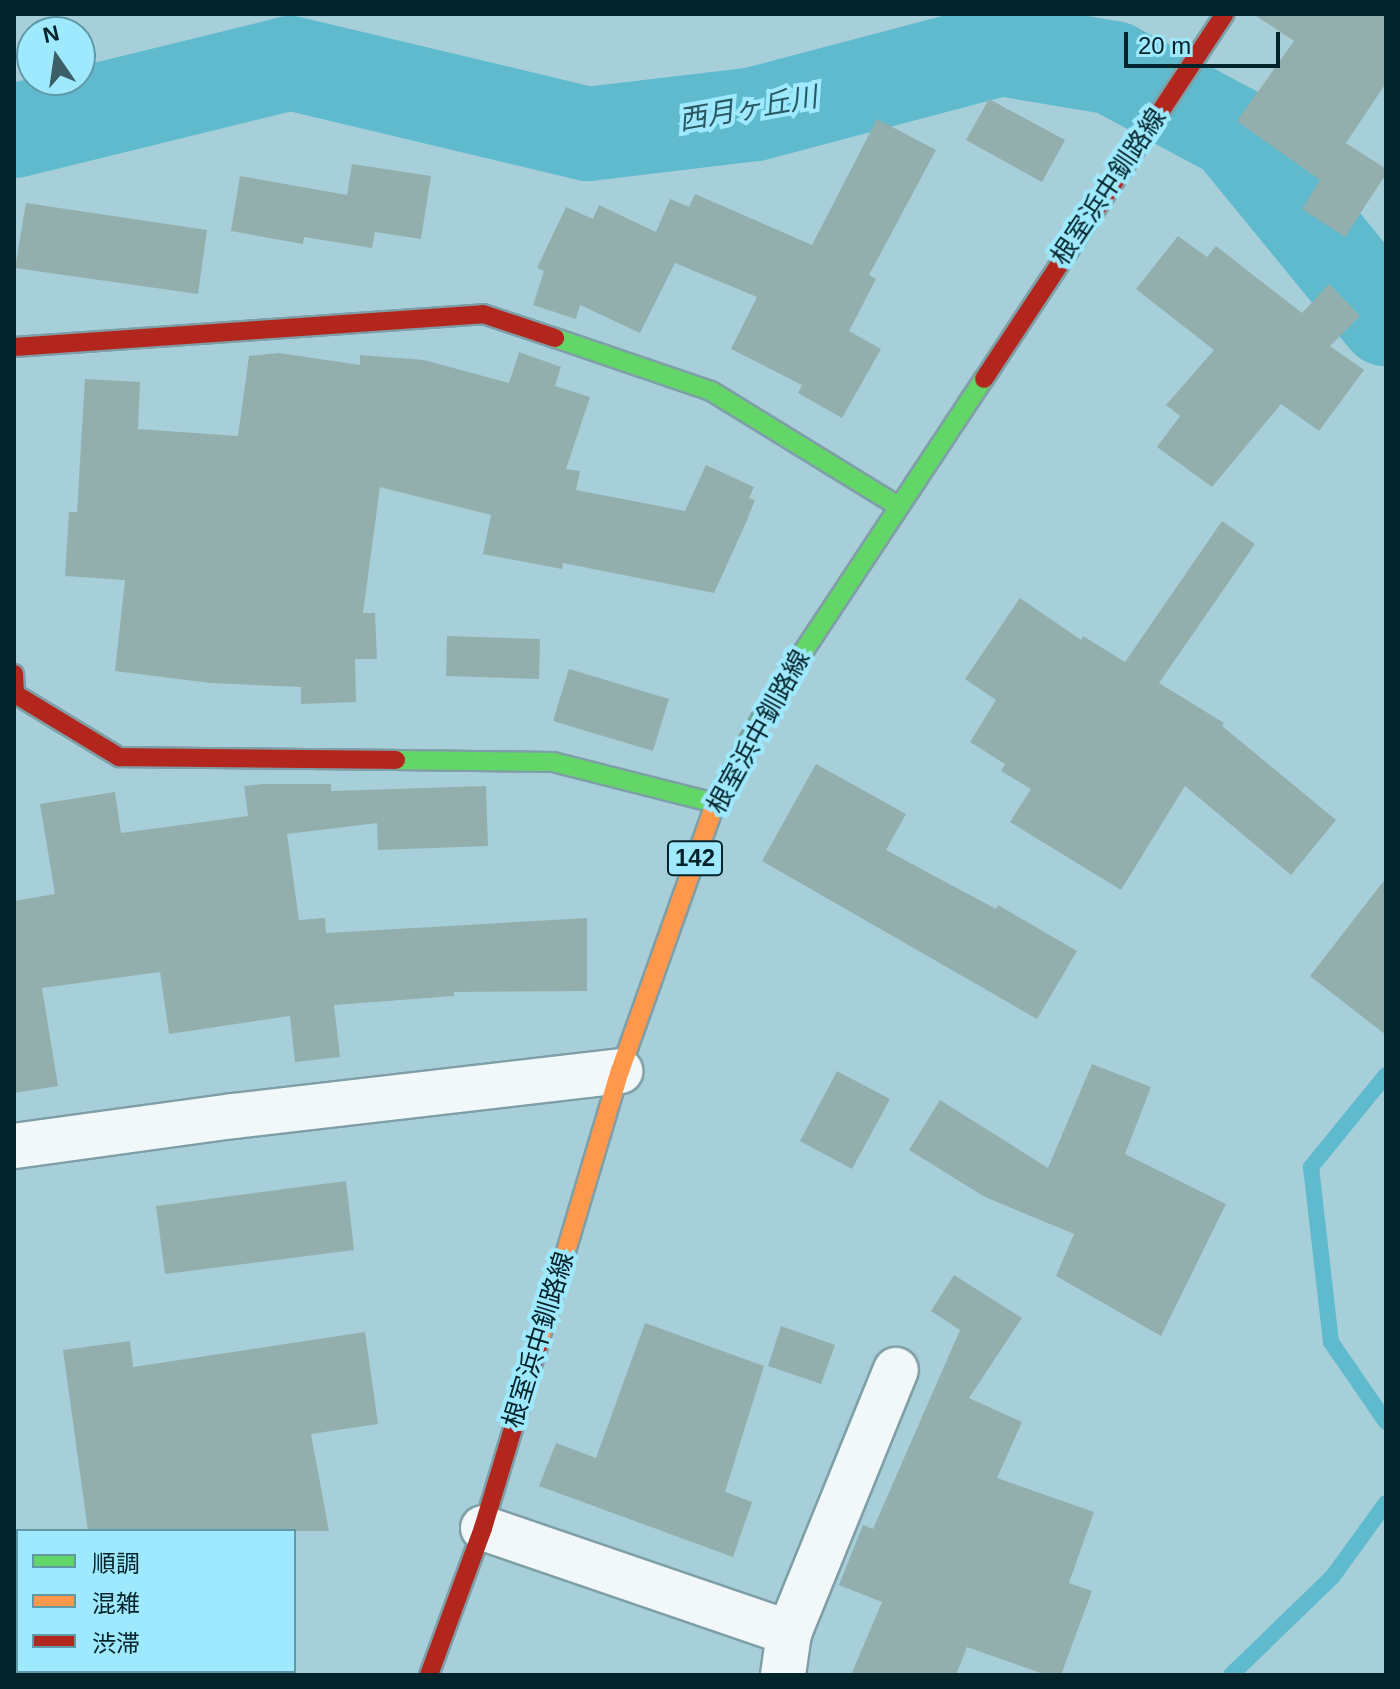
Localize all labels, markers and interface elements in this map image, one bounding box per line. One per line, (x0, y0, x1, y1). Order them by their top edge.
north arrow (16, 16, 96, 96)
scale bar (1128, 16, 1284, 66)
text: N (40, 20, 61, 48)
text: 20 m (1138, 32, 1191, 59)
water label: 西月ヶ丘川 (676, 80, 820, 138)
street label: 根室浜中釧路線 (1045, 103, 1173, 271)
street label: 根室浜中釧路線 (701, 645, 817, 819)
road number: 142 (665, 838, 725, 878)
street label: 根室浜中釧路線 (497, 1248, 581, 1432)
legend (16, 1529, 296, 1673)
text: 順調 (92, 1550, 140, 1577)
text: 混雑 (92, 1590, 140, 1617)
text: 渋滞 (92, 1630, 140, 1657)

